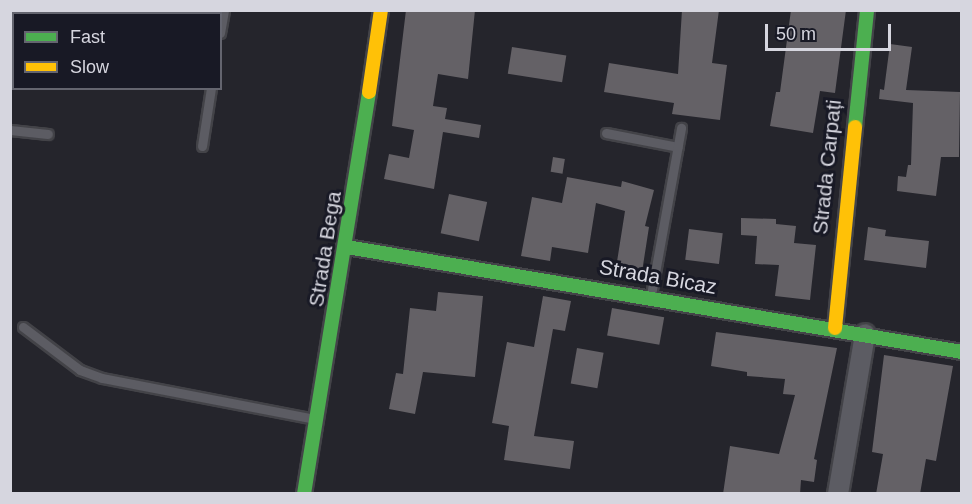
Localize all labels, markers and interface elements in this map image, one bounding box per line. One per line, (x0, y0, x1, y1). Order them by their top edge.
legend (12, 12, 222, 90)
scale bar (768, 12, 894, 50)
text: 50 m (776, 24, 816, 44)
text: Fast (70, 27, 105, 47)
text: Slow (70, 57, 109, 77)
street label: Strada Carpați (807, 98, 847, 236)
street label: Strada Bega (303, 189, 347, 309)
street label: Strada Bicaz (597, 254, 719, 300)

